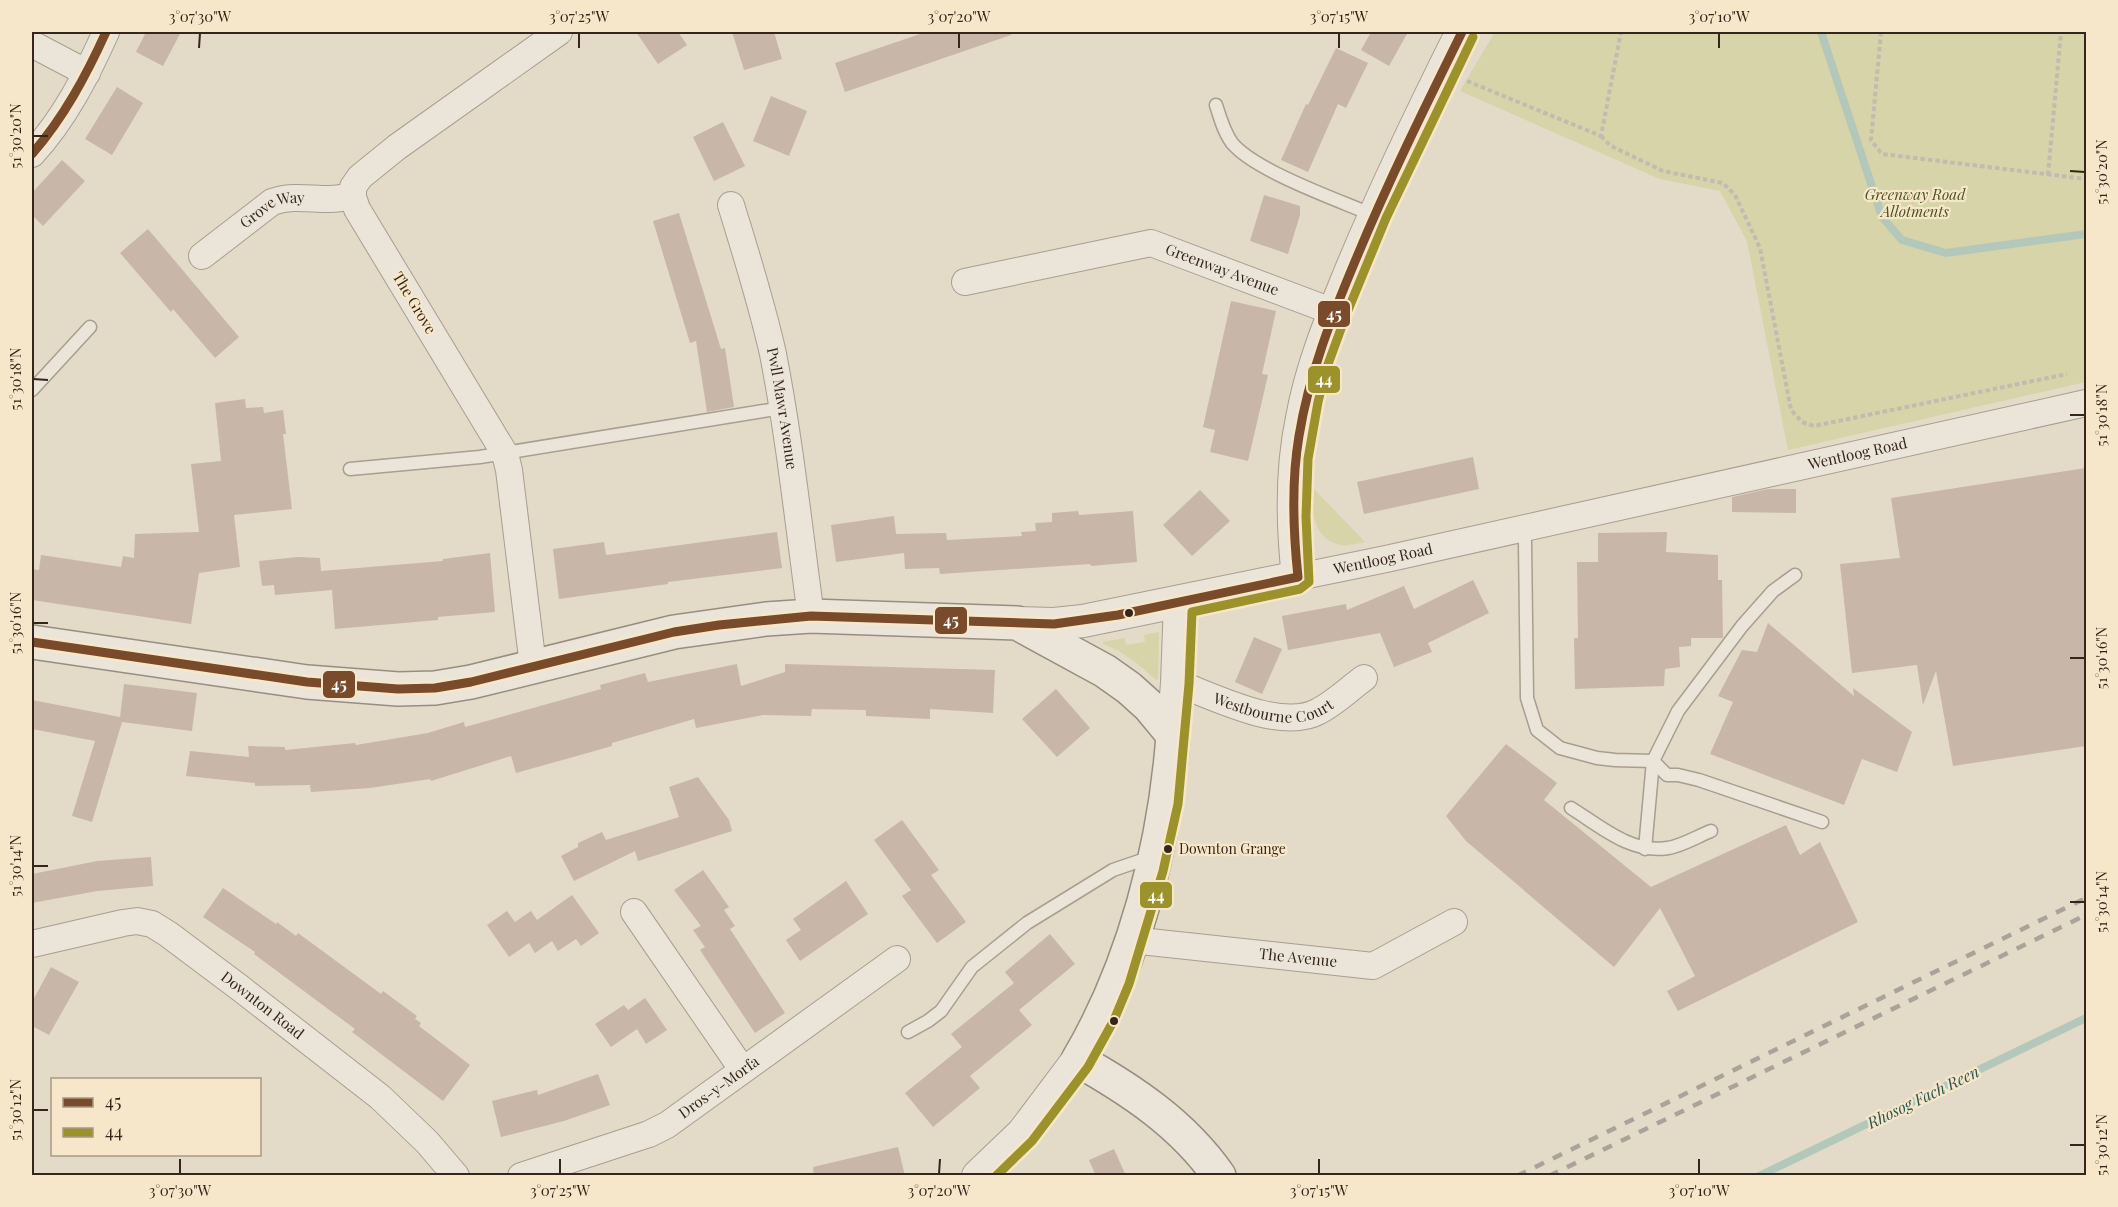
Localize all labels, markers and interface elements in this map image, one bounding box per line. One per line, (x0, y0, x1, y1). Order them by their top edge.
text: 3°07'30"W (169, 6, 232, 26)
text: 3°07'25"W (549, 6, 610, 26)
text: 3°07'20"W (928, 6, 991, 26)
text: 3°07'15"W (1310, 6, 1369, 26)
text: 3°07'10"W (1688, 6, 1750, 26)
text: 51°30'20"N (5, 103, 25, 169)
text: 51°30'20"N (2091, 139, 2111, 205)
park label: Greenway Road Allotments (1865, 184, 1966, 221)
street label: Grove Way (235, 187, 305, 232)
street label: Greenway Avenue (1163, 238, 1282, 299)
street label: The Grove (388, 268, 441, 337)
line badge: 45 (1317, 300, 1351, 328)
text: 45 (1326, 303, 1342, 324)
street label: Pwll Mawr Avenue (763, 345, 803, 471)
text: 51°30'18"N (5, 347, 25, 410)
line badge: 44 (1307, 365, 1341, 394)
text: 44 (1316, 368, 1332, 389)
text: 51°30'18"N (2091, 383, 2111, 446)
street label: Wentloog Road (1805, 432, 1909, 474)
street label: Wentloog Road (1331, 538, 1435, 579)
text: 51°30'16"N (5, 591, 25, 654)
line badge: 45 (934, 606, 968, 635)
unlabelled marker (1123, 607, 1135, 619)
text: 45 (943, 609, 959, 630)
text: 51°30'16"N (2091, 626, 2111, 689)
line badge: 45 (322, 670, 356, 699)
text: 45 (331, 673, 347, 694)
street label: Westbourne Court (1210, 687, 1338, 727)
text: 51°30'14"N (5, 834, 25, 897)
place label: Downton Grange (1179, 839, 1286, 858)
marker: Downton Grange (1162, 843, 1174, 855)
text: 51°30'14"N (2091, 870, 2111, 933)
line badge: 44 (1139, 881, 1173, 909)
text: 44 (1148, 884, 1164, 905)
street label: The Avenue (1258, 943, 1338, 971)
street label: Downton Road (217, 966, 309, 1043)
unlabelled marker (1108, 1015, 1120, 1027)
street label: Dros-y-Morfa (674, 1051, 763, 1122)
water label: Rhosog Fach Reen (1862, 1060, 1982, 1133)
legend (51, 1078, 261, 1156)
text: 51°30'12"N (5, 1079, 25, 1141)
text: 45 (105, 1089, 121, 1113)
text: 51°30'12"N (2091, 1114, 2111, 1176)
text: 44 (105, 1119, 123, 1143)
text: 3°07'30"W (149, 1180, 212, 1200)
text: 3°07'25"W (530, 1180, 591, 1200)
text: 3°07'20"W (908, 1180, 971, 1200)
text: 3°07'15"W (1290, 1180, 1349, 1200)
text: 3°07'10"W (1668, 1180, 1730, 1200)

